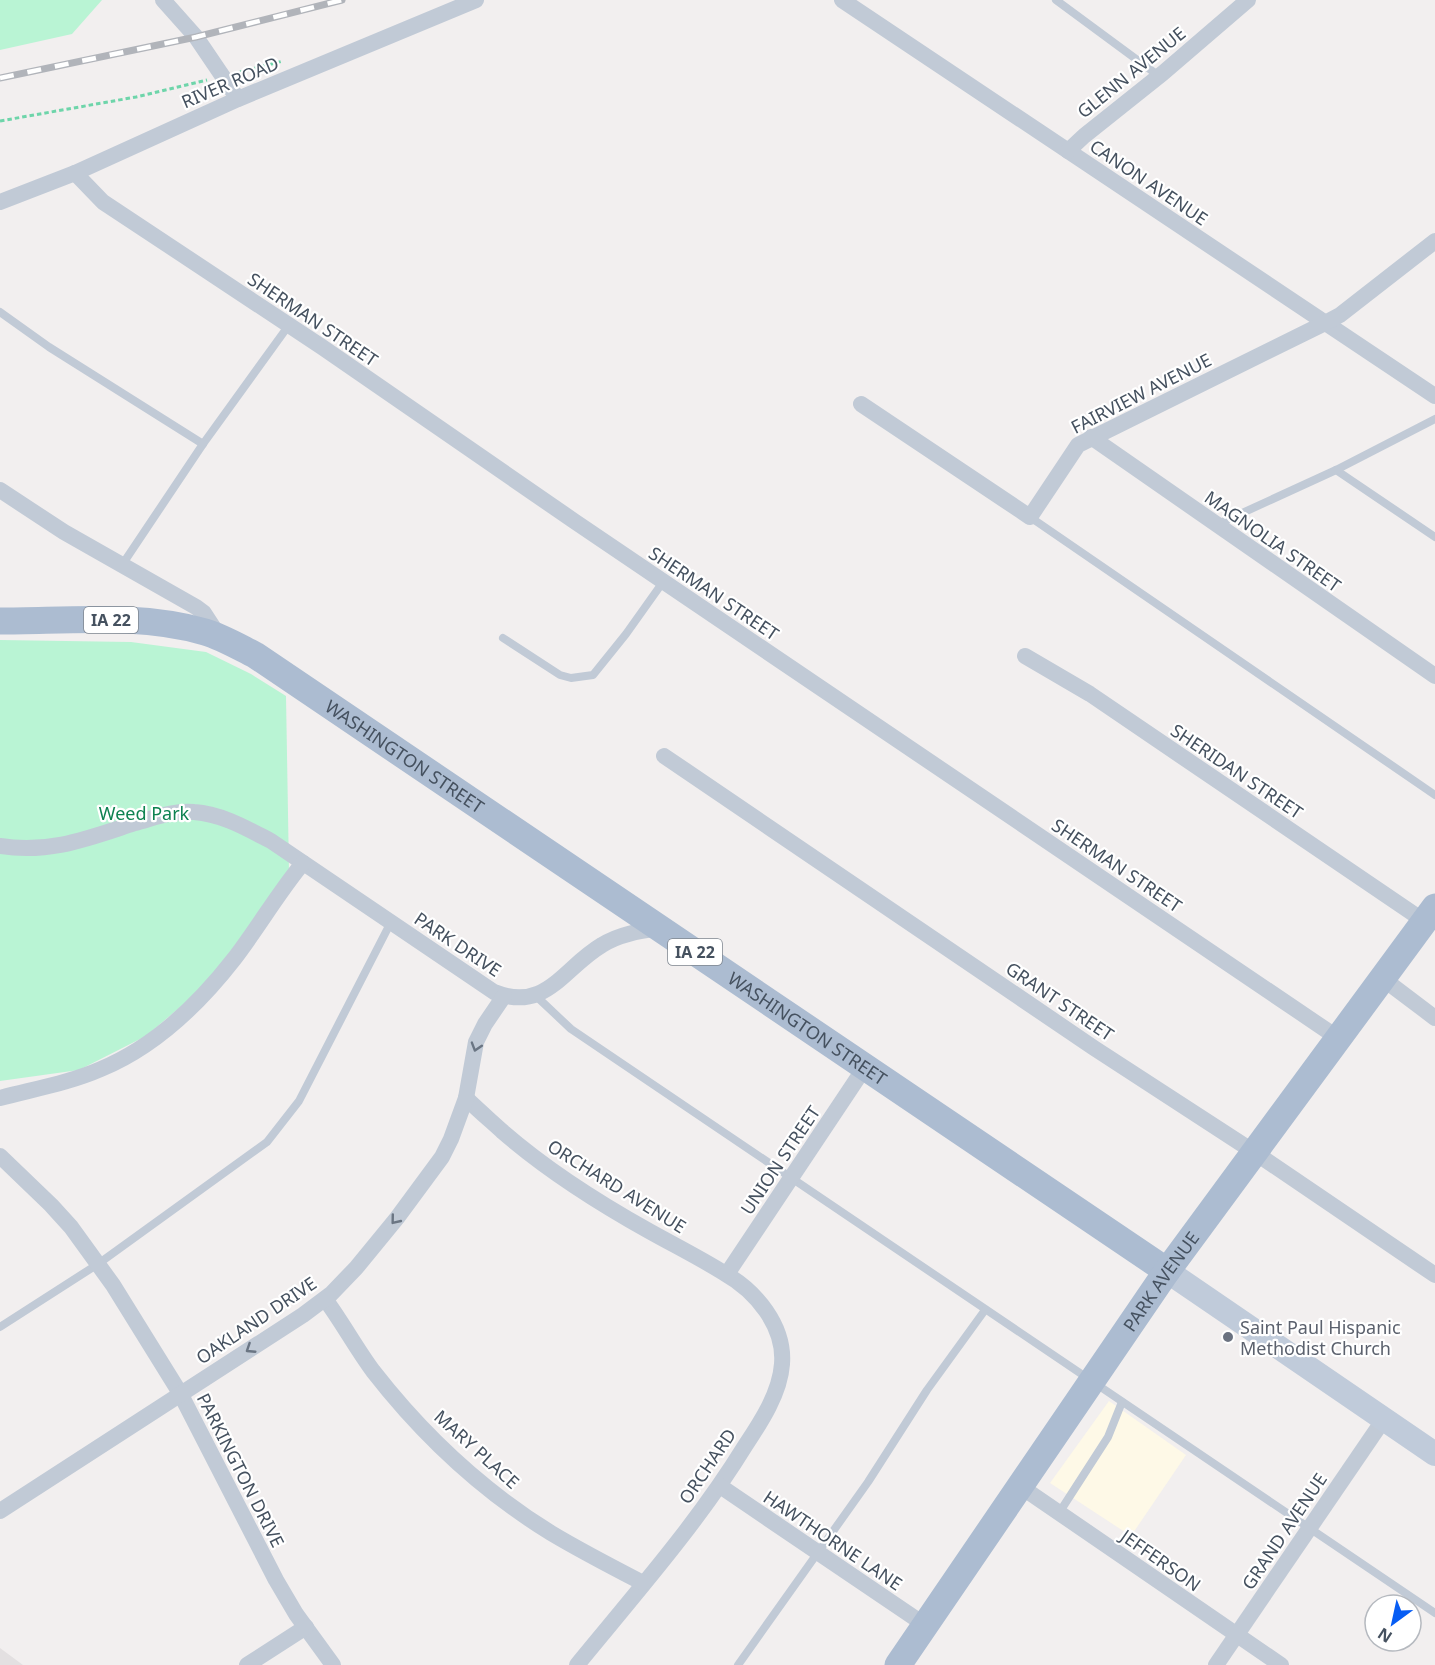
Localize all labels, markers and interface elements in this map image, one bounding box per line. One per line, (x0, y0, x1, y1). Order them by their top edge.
street label: GLENN AVENUE (1072, 21, 1190, 123)
street label: RIVER ROAD (178, 51, 282, 113)
street label: CANON AVENUE (1085, 134, 1213, 230)
street label: SHERMAN STREET (243, 267, 383, 371)
street label: FAIRVIEW AVENUE (1067, 347, 1215, 439)
street label: MAGNOLIA STREET (1200, 485, 1346, 597)
street label: SHERMAN STREET (644, 541, 784, 645)
road number: IA 22 (84, 607, 138, 633)
street label: WASHINGTON STREET (321, 694, 489, 818)
street label: SHERIDAN STREET (1166, 718, 1308, 824)
park label: Weed Park (99, 801, 190, 825)
street label: SHERMAN STREET (1047, 813, 1187, 917)
street label: PARK DRIVE (410, 906, 506, 982)
road number: IA 22 (668, 939, 722, 965)
street label: GRANT STREET (1001, 956, 1119, 1046)
street label: WASHINGTON STREET (723, 966, 892, 1090)
one-way arrow (471, 1041, 483, 1052)
street label: UNION STREET (735, 1101, 825, 1219)
street label: ORCHARD AVENUE (543, 1134, 691, 1238)
one-way arrow (391, 1214, 402, 1225)
street label: PARK AVENUE (1117, 1226, 1204, 1336)
street label: OAKLAND DRIVE (191, 1271, 321, 1369)
place label: Saint Paul Hispanic Methodist Church (1240, 1315, 1401, 1360)
marker: Saint Paul Hispanic Methodist Church (1221, 1330, 1235, 1344)
one-way arrow (246, 1341, 256, 1353)
street label: PARKINGTON DRIVE (192, 1389, 290, 1551)
street label: MARY PLACE (429, 1404, 525, 1494)
street label: ORCHARD (673, 1424, 741, 1508)
street label: GRAND AVENUE (1236, 1468, 1332, 1594)
street label: HAWTHORNE LANE (759, 1485, 907, 1595)
street label: JEFFERSON (1115, 1523, 1206, 1596)
north arrow (1363, 1593, 1423, 1653)
text: N (1373, 1623, 1396, 1648)

